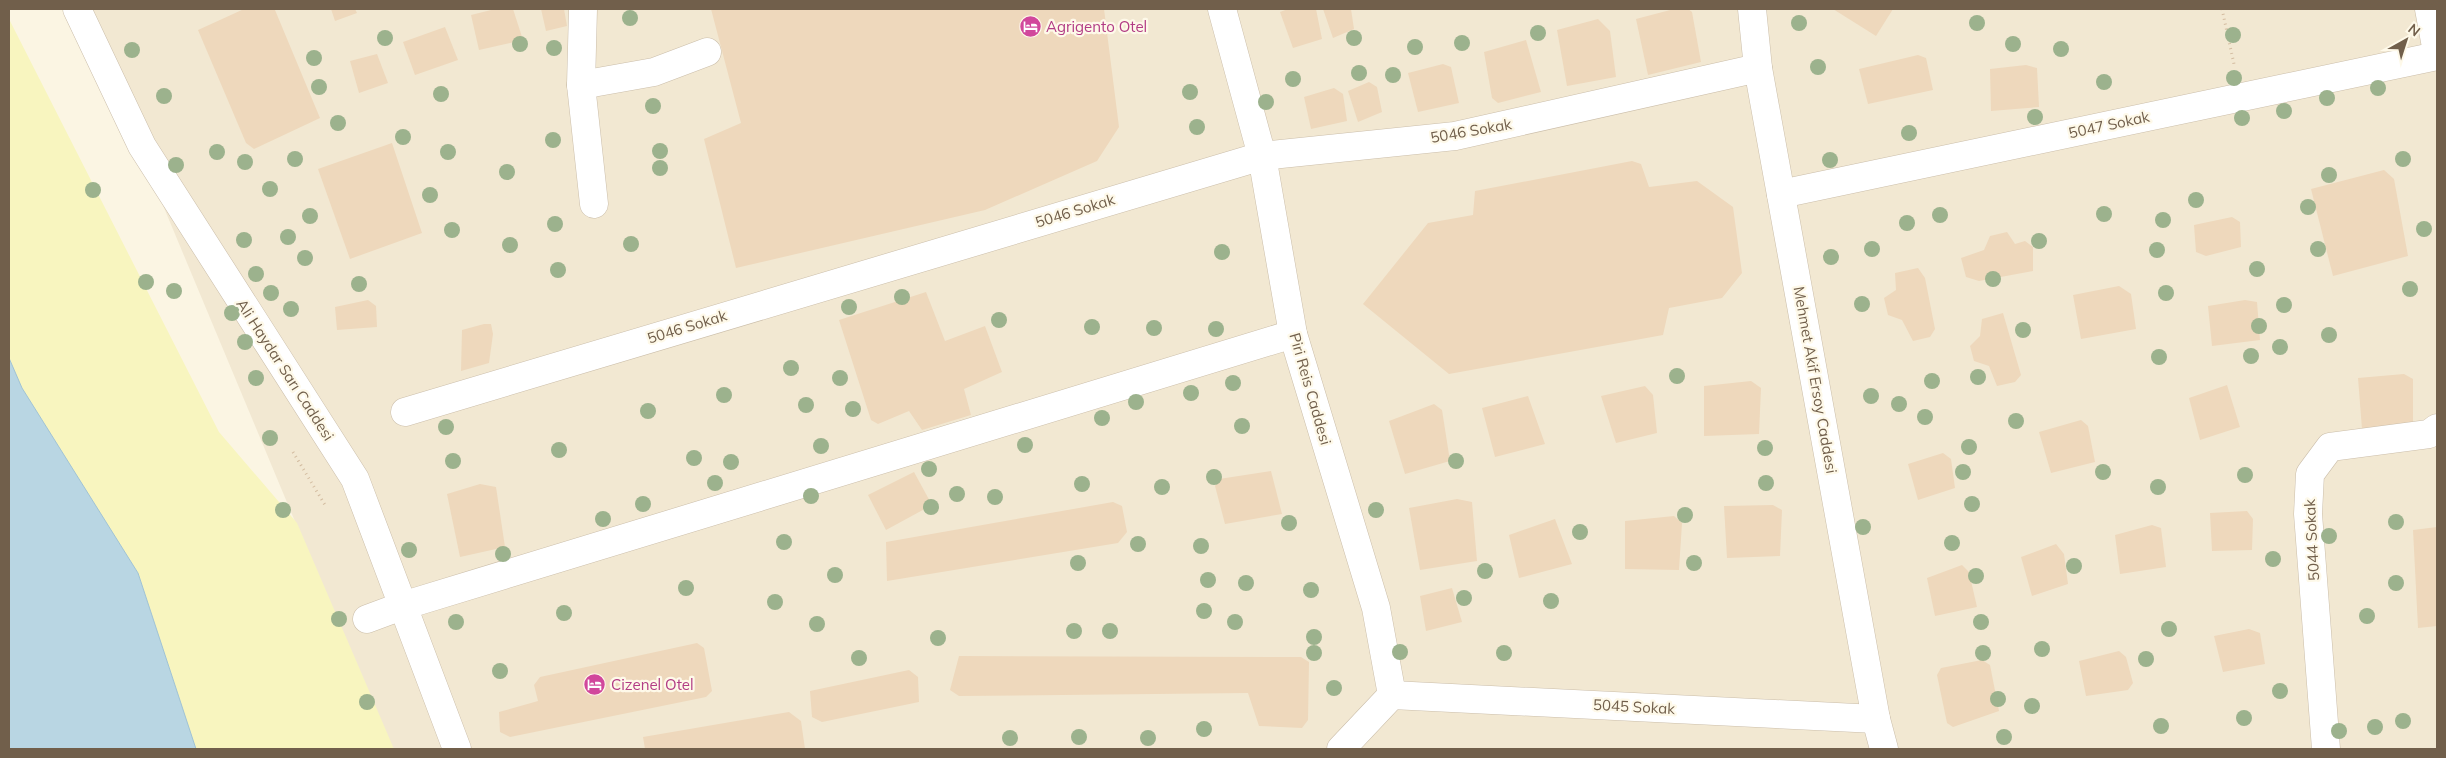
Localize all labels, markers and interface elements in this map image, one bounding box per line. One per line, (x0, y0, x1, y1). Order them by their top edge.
hotel icon: Agrigento Otel (1018, 15, 1042, 39)
north arrow (2381, 15, 2431, 65)
place label: Agrigento Otel (1046, 17, 1147, 36)
text: N (2404, 20, 2424, 40)
street label: 5047 Sokak (2067, 107, 2151, 142)
street label: 5046 Sokak (1429, 114, 1513, 147)
street label: 5046 Sokak (1033, 189, 1117, 232)
street label: Mehmet Akif Ersoy Caddesi (1790, 285, 1841, 475)
street label: Ali Haydar Sarı Caddesi (232, 295, 338, 444)
street label: 5046 Sokak (645, 305, 729, 348)
street label: Piri Reis Caddesi (1285, 331, 1336, 447)
street label: 5044 Sokak (2300, 498, 2323, 582)
hotel icon: Cizenel Otel (583, 673, 607, 697)
place label: Cizenel Otel (611, 675, 694, 694)
street label: 5045 Sokak (1592, 695, 1676, 718)

